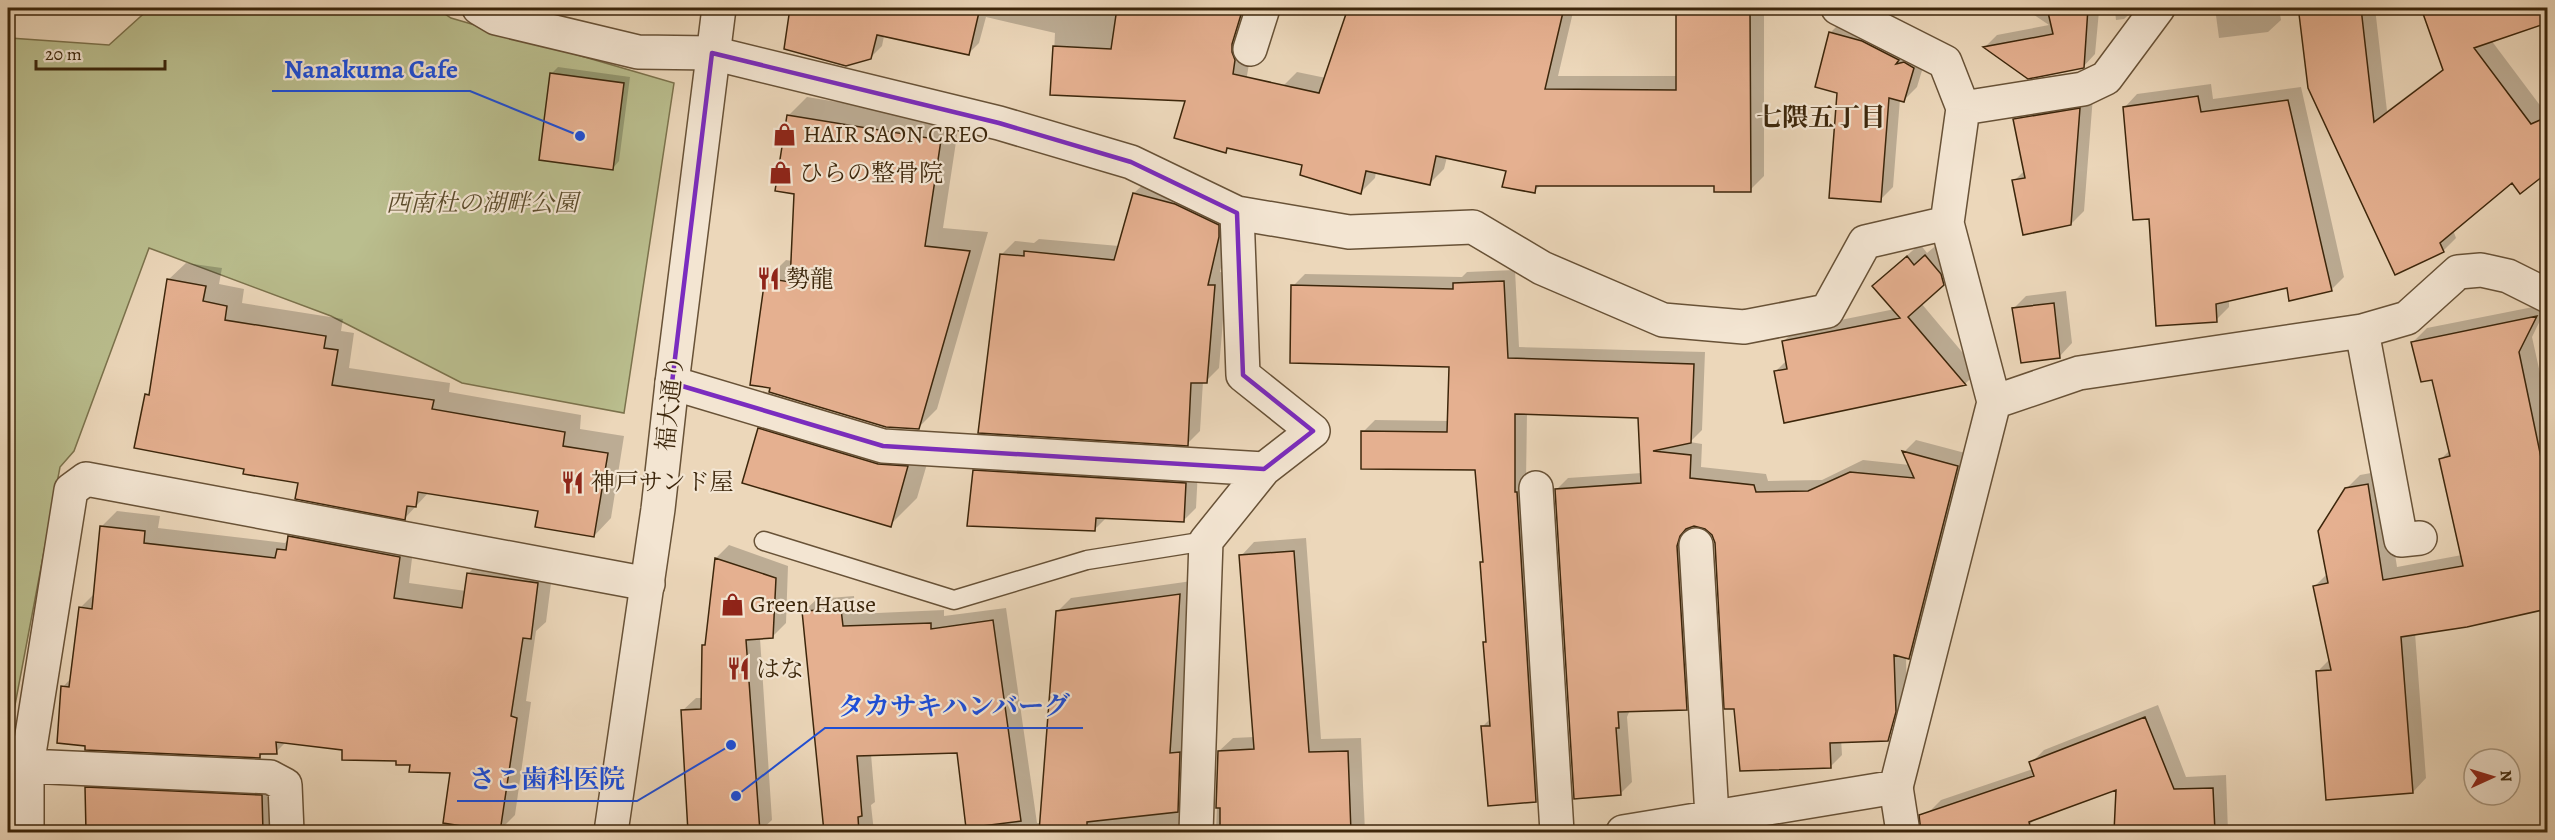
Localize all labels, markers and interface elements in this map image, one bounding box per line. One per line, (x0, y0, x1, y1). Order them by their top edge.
scale bar (36, 33, 165, 71)
text: 20 m (45, 42, 82, 66)
callout: Nanakuma Cafe (272, 47, 470, 91)
text: Nanakuma Cafe (284, 52, 458, 87)
district label: 七隈五丁目 (1756, 100, 1886, 135)
place label: HAIR SAON CREO (803, 118, 988, 150)
shop icon: HAIR SAON CREO (772, 121, 798, 147)
place label: ひらの整骨院 (799, 157, 943, 189)
shop icon: ひらの整骨院 (768, 160, 794, 186)
park label: 西南杜の湖畔公園 (386, 187, 582, 219)
place label: 勢龍 (786, 263, 834, 295)
restaurant icon: 勢龍 (755, 266, 781, 292)
street label: 福大通り (649, 354, 691, 452)
place label: 神戸サンド屋 (591, 466, 734, 498)
restaurant icon: 神戸サンド屋 (560, 469, 586, 495)
place label: Green Hause (750, 588, 876, 620)
shop icon: Green Hause (719, 591, 745, 617)
place label: はな (756, 653, 804, 685)
restaurant icon: はな (725, 656, 751, 682)
callout: タカサキハンバーグ (825, 684, 1083, 728)
text: タカサキハンバーグ (838, 689, 1070, 724)
north arrow (2462, 747, 2522, 807)
callout: さこ歯科医院 (457, 757, 637, 801)
text: さこ歯科医院 (469, 762, 625, 797)
text: N (2495, 769, 2517, 783)

